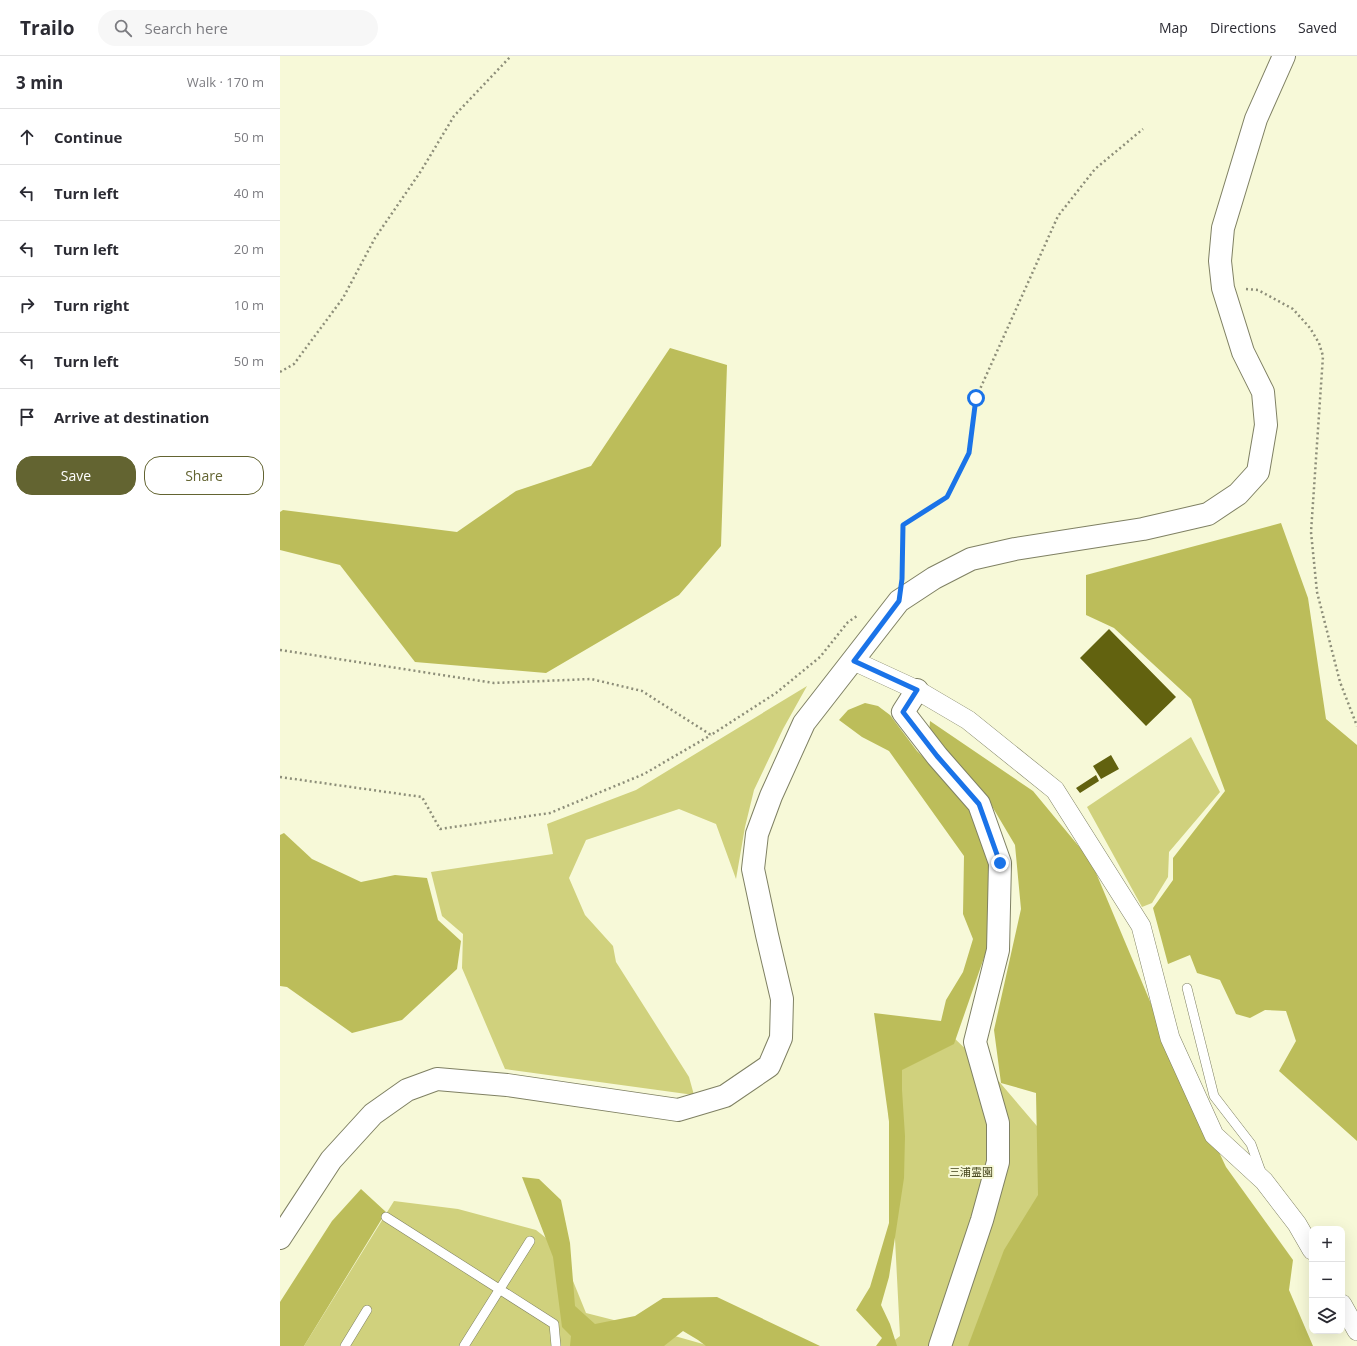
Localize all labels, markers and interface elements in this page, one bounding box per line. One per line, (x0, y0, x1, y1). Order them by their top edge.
search box (98, 10, 378, 46)
text: Trailo (20, 15, 74, 41)
icon: search (112, 17, 134, 39)
text: Search here (144, 18, 228, 38)
text: Map (1159, 18, 1188, 37)
text: Directions (1210, 18, 1276, 37)
text: Saved (1298, 18, 1337, 37)
text: 3 min (16, 71, 63, 94)
text: Walk · 170 m (187, 73, 264, 91)
icon: ahead (16, 126, 38, 148)
text: Continue (54, 127, 122, 147)
text: 50 m (234, 128, 264, 146)
icon: left (16, 182, 38, 204)
text: Turn left (54, 183, 119, 203)
text: 40 m (234, 184, 264, 202)
icon: left (16, 238, 38, 260)
text: Turn left (54, 239, 119, 259)
text: 20 m (234, 240, 264, 258)
icon: right (16, 294, 38, 316)
text: Turn right (54, 295, 129, 315)
text: 10 m (234, 296, 264, 314)
icon: left (16, 350, 38, 372)
text: Turn left (54, 351, 119, 371)
text: 50 m (234, 352, 264, 370)
route start (967, 389, 985, 407)
icon: arrive (16, 406, 38, 428)
text: Arrive at destination (54, 407, 209, 427)
button: Save (16, 456, 136, 495)
button: Share (144, 456, 264, 495)
route end (991, 854, 1009, 872)
park label: 三浦霊園 (949, 1164, 993, 1179)
map controls (1309, 1226, 1345, 1334)
button: + (1309, 1226, 1345, 1262)
button: − (1309, 1262, 1345, 1298)
button: layers (1309, 1298, 1345, 1334)

